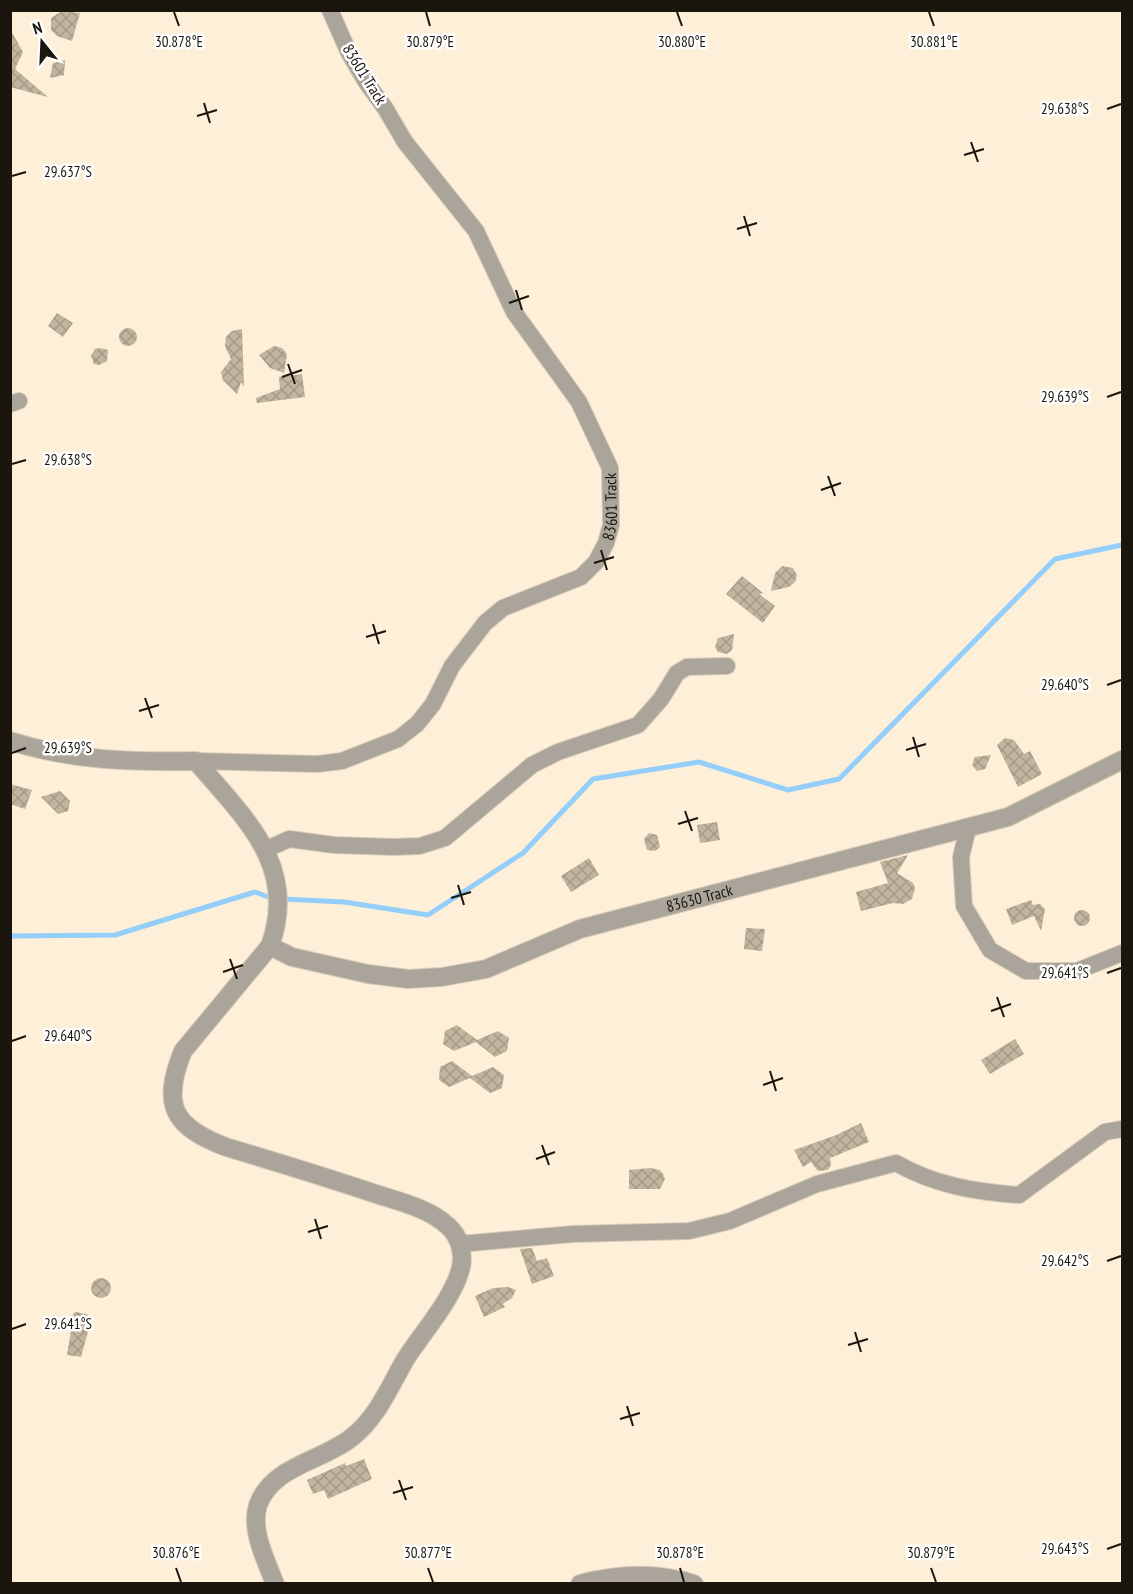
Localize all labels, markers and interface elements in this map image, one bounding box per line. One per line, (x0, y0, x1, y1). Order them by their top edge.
north arrow (12, 12, 72, 72)
text: N (30, 17, 45, 39)
text: 30.878°E (155, 32, 203, 51)
text: 30.879°E (406, 32, 454, 51)
text: 30.880°E (658, 32, 706, 51)
text: 30.881°E (910, 32, 958, 51)
street label: 83601 Track (339, 40, 392, 109)
text: 29.638°S (1041, 99, 1089, 118)
text: 29.637°S (44, 162, 92, 181)
text: 29.639°S (1041, 387, 1089, 406)
text: 29.638°S (44, 450, 92, 469)
street label: 83601 Track (597, 472, 621, 542)
text: 29.640°S (1041, 675, 1089, 694)
text: 29.639°S (44, 738, 92, 757)
street label: 83630 Track (664, 879, 735, 916)
text: 29.641°S (1041, 963, 1089, 982)
text: 29.640°S (44, 1026, 92, 1045)
text: 29.642°S (1041, 1251, 1089, 1270)
text: 29.641°S (44, 1314, 92, 1333)
text: 29.643°S (1041, 1539, 1089, 1558)
text: 30.876°E (152, 1543, 200, 1562)
text: 30.877°E (404, 1543, 452, 1562)
text: 30.878°E (656, 1543, 704, 1562)
text: 30.879°E (907, 1543, 955, 1562)

